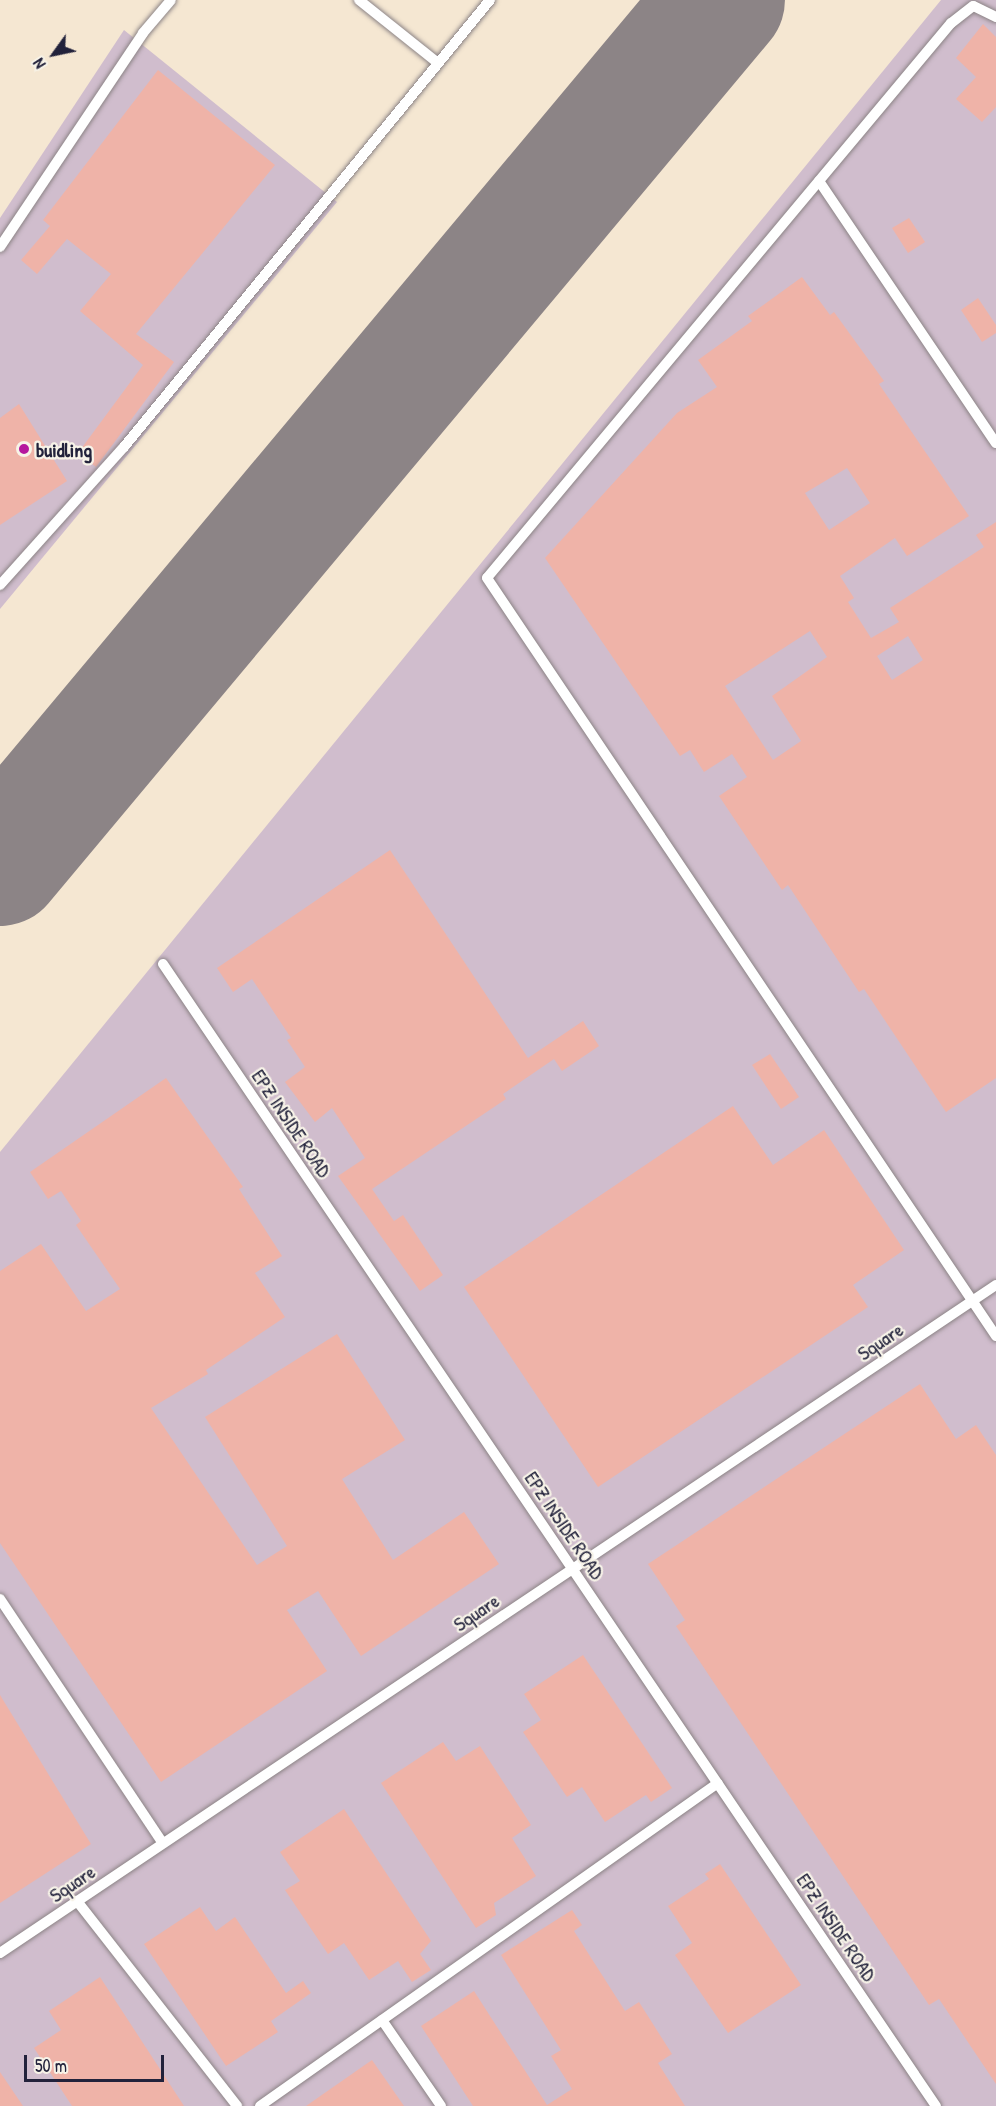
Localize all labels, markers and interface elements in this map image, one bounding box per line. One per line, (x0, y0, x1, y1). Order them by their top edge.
north arrow (24, 24, 84, 84)
text: N (27, 54, 50, 73)
place label: buidling (36, 437, 92, 461)
marker: buidling (17, 442, 31, 456)
street label: EPZ INSIDE ROAD (247, 1065, 337, 1181)
street label: Square (853, 1317, 907, 1365)
street label: EPZ INSIDE ROAD (520, 1467, 610, 1583)
street label: Square (449, 1588, 503, 1636)
street label: Square (45, 1859, 99, 1907)
street label: EPZ INSIDE ROAD (792, 1869, 882, 1985)
scale bar (27, 2043, 166, 2081)
text: 50 m (35, 2053, 67, 2078)

